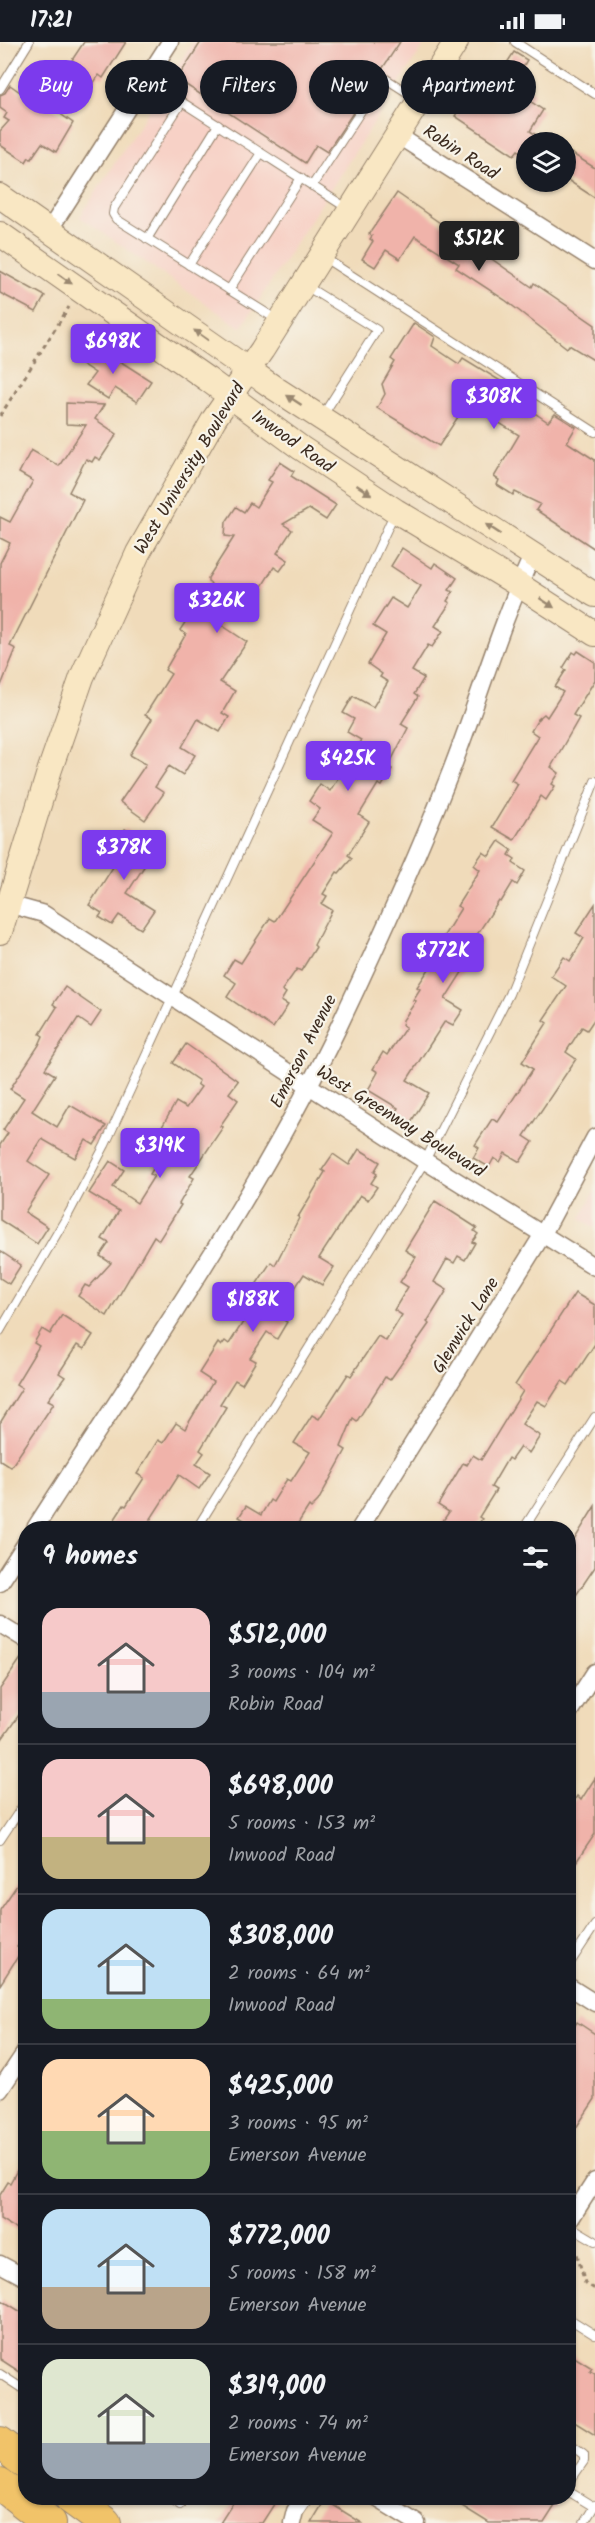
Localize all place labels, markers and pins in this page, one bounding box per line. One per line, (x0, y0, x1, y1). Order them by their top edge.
pin: $512K (437, 221, 521, 272)
pin: $698K (71, 324, 155, 375)
pin: $308K (452, 379, 536, 430)
pin: $326K (175, 583, 259, 634)
pin: $425K (306, 741, 390, 792)
pin: $378K (82, 830, 166, 881)
pin: $772K (401, 933, 485, 984)
pin: $319K (118, 1128, 202, 1179)
pin: $188K (211, 1282, 295, 1333)

